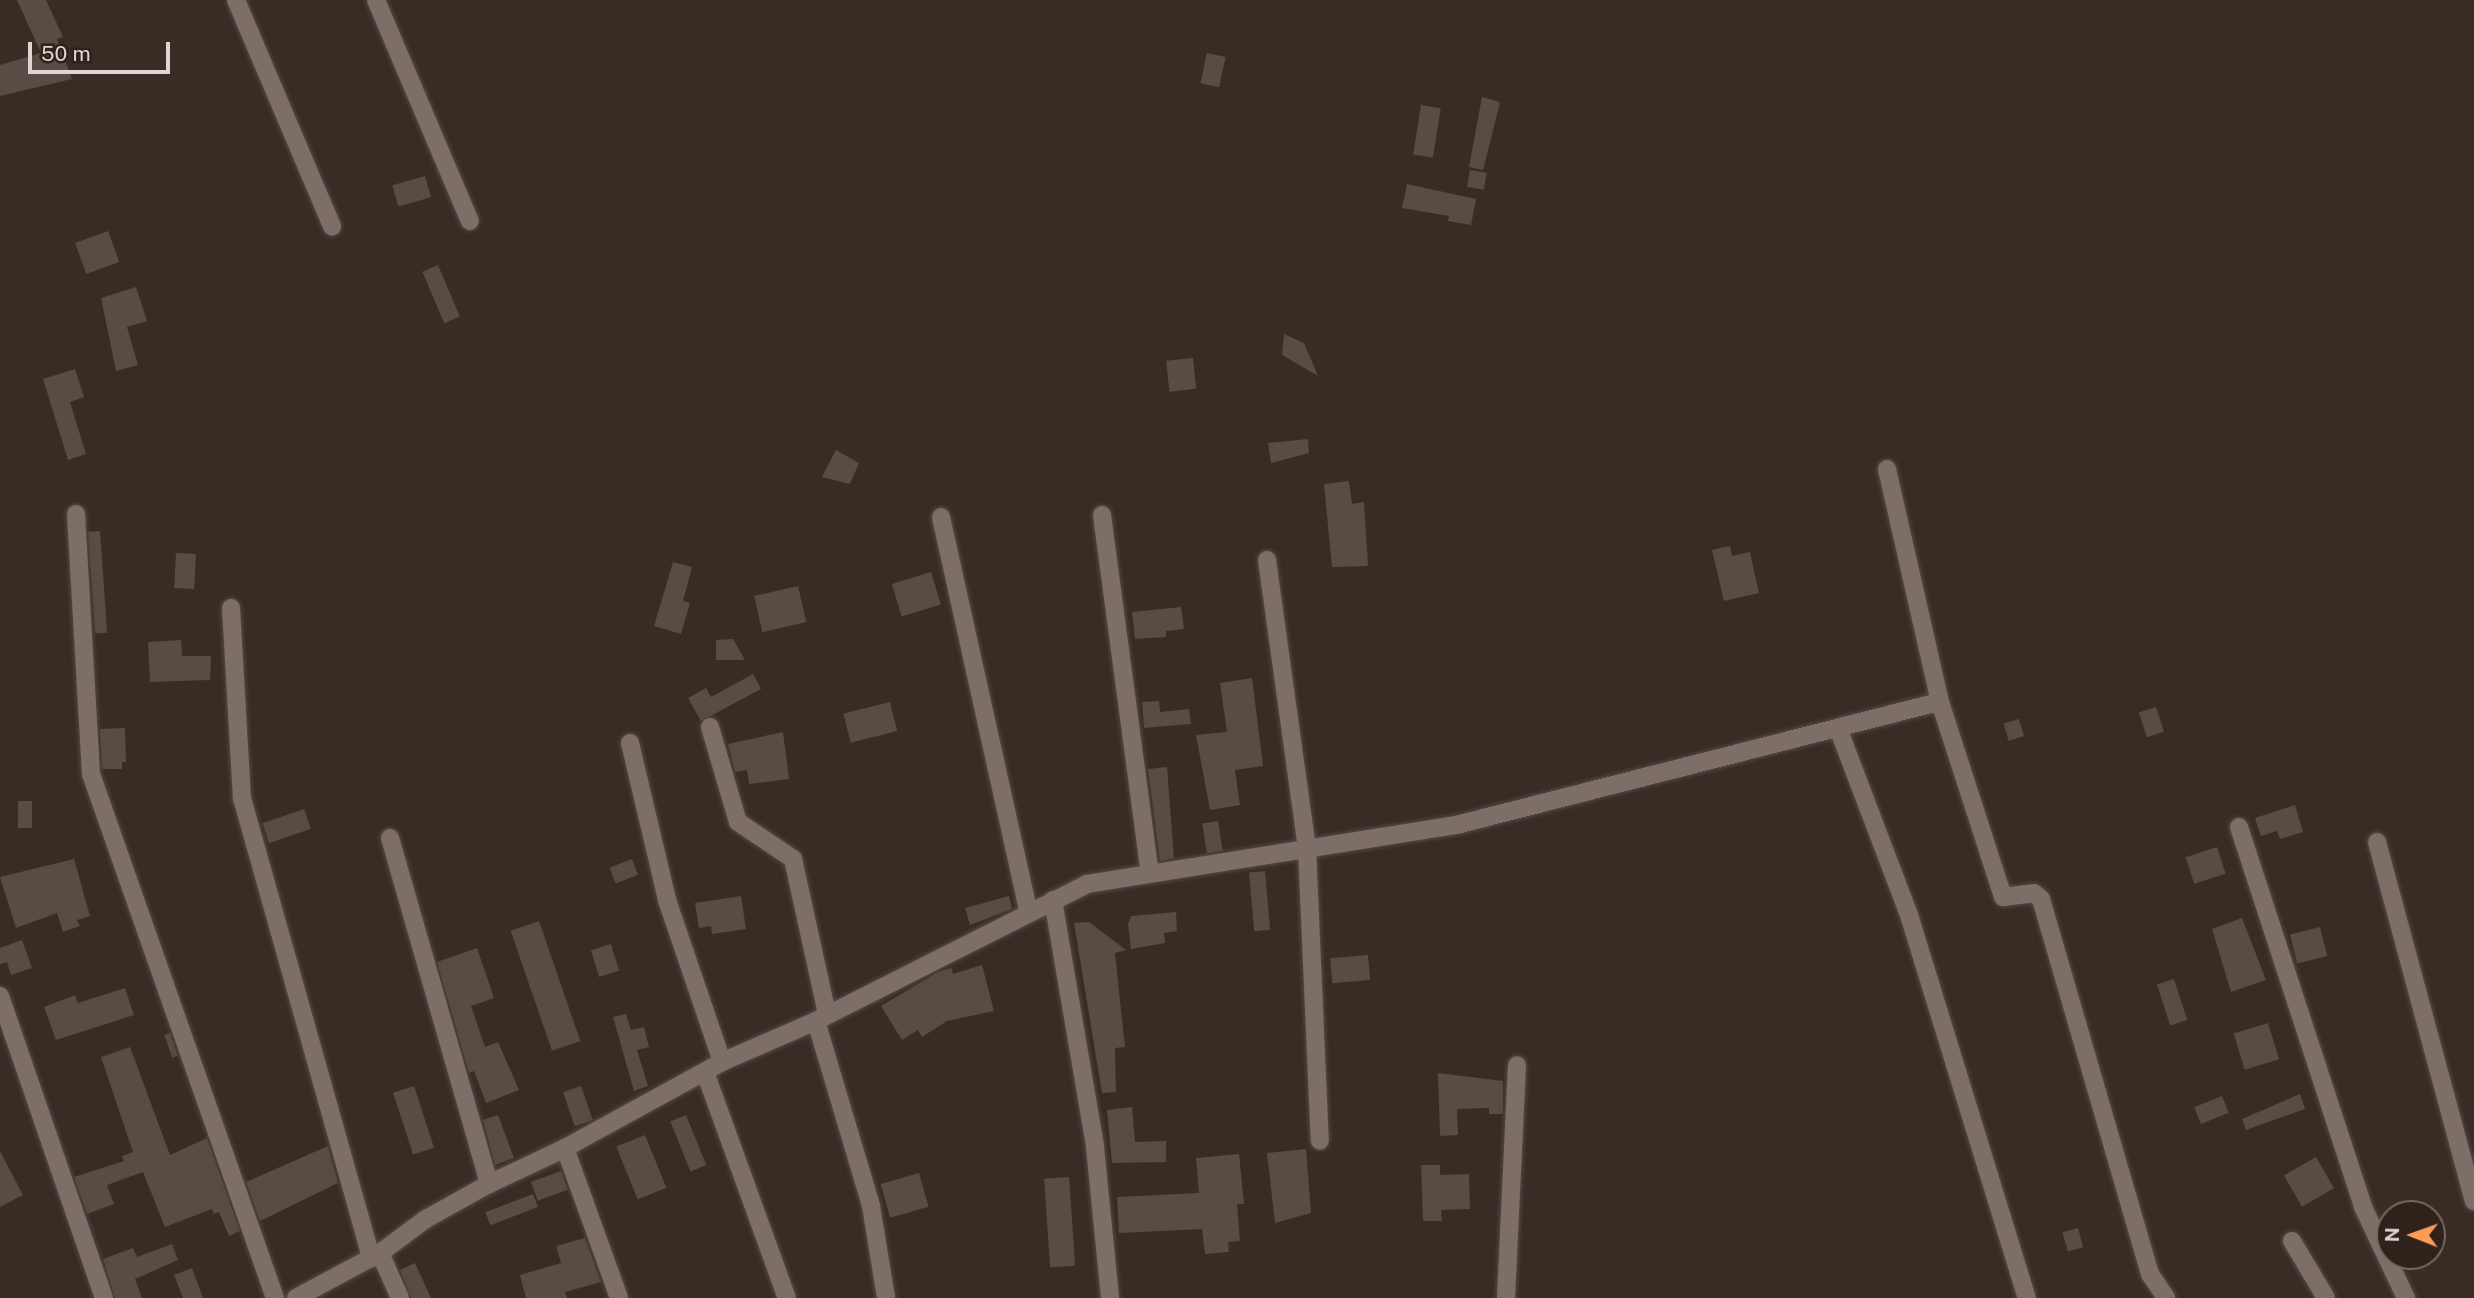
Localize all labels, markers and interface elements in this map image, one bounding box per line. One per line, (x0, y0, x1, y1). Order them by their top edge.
scale bar (32, 28, 173, 72)
text: 50 m (41, 41, 91, 66)
north arrow (2376, 1200, 2446, 1270)
text: N (2381, 1227, 2403, 1242)

